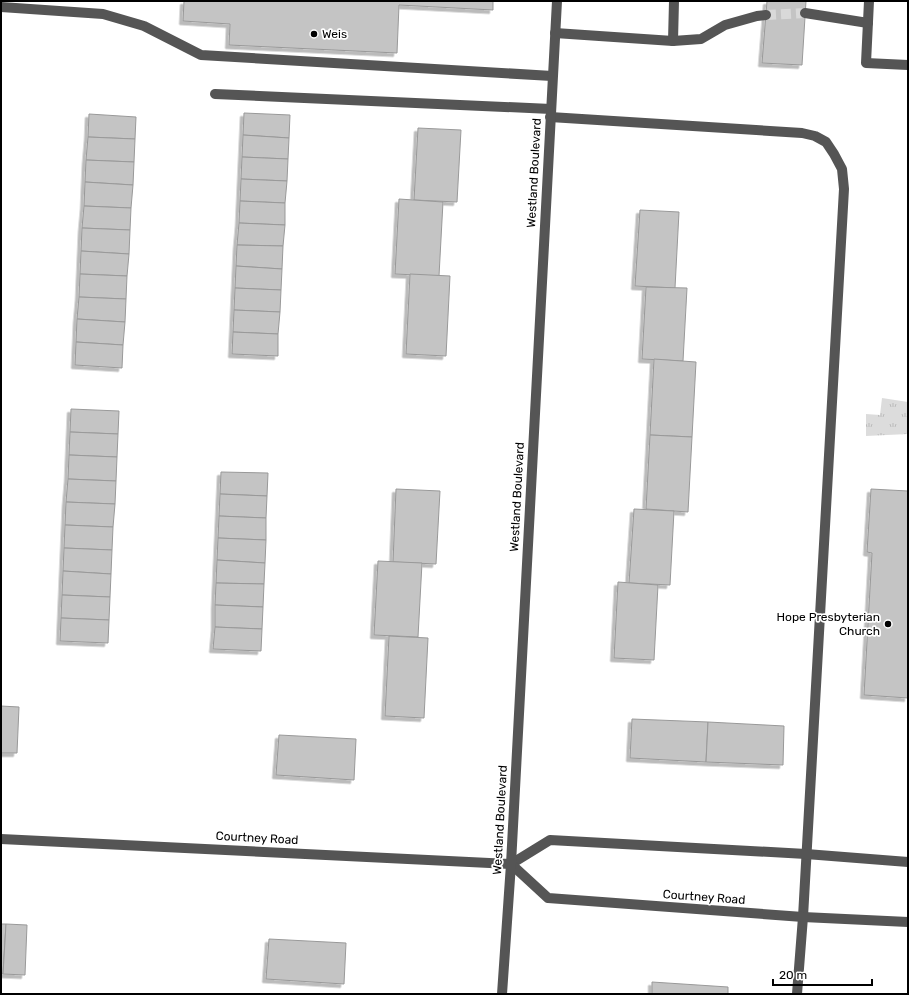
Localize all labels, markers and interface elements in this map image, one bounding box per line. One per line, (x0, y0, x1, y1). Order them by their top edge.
place label: Weis (322, 27, 347, 41)
marker: Weis (309, 29, 319, 39)
street label: Westland Boulevard (524, 118, 544, 228)
street label: Westland Boulevard (507, 442, 527, 552)
place label: Hope Presbyterian Church (776, 610, 880, 638)
marker: Hope Presbyterian Church (883, 619, 893, 629)
street label: Westland Boulevard (490, 765, 510, 875)
street label: Courtney Road (215, 829, 299, 847)
street label: Courtney Road (662, 887, 746, 907)
scale bar (773, 961, 872, 987)
text: 20 m (779, 968, 807, 982)

